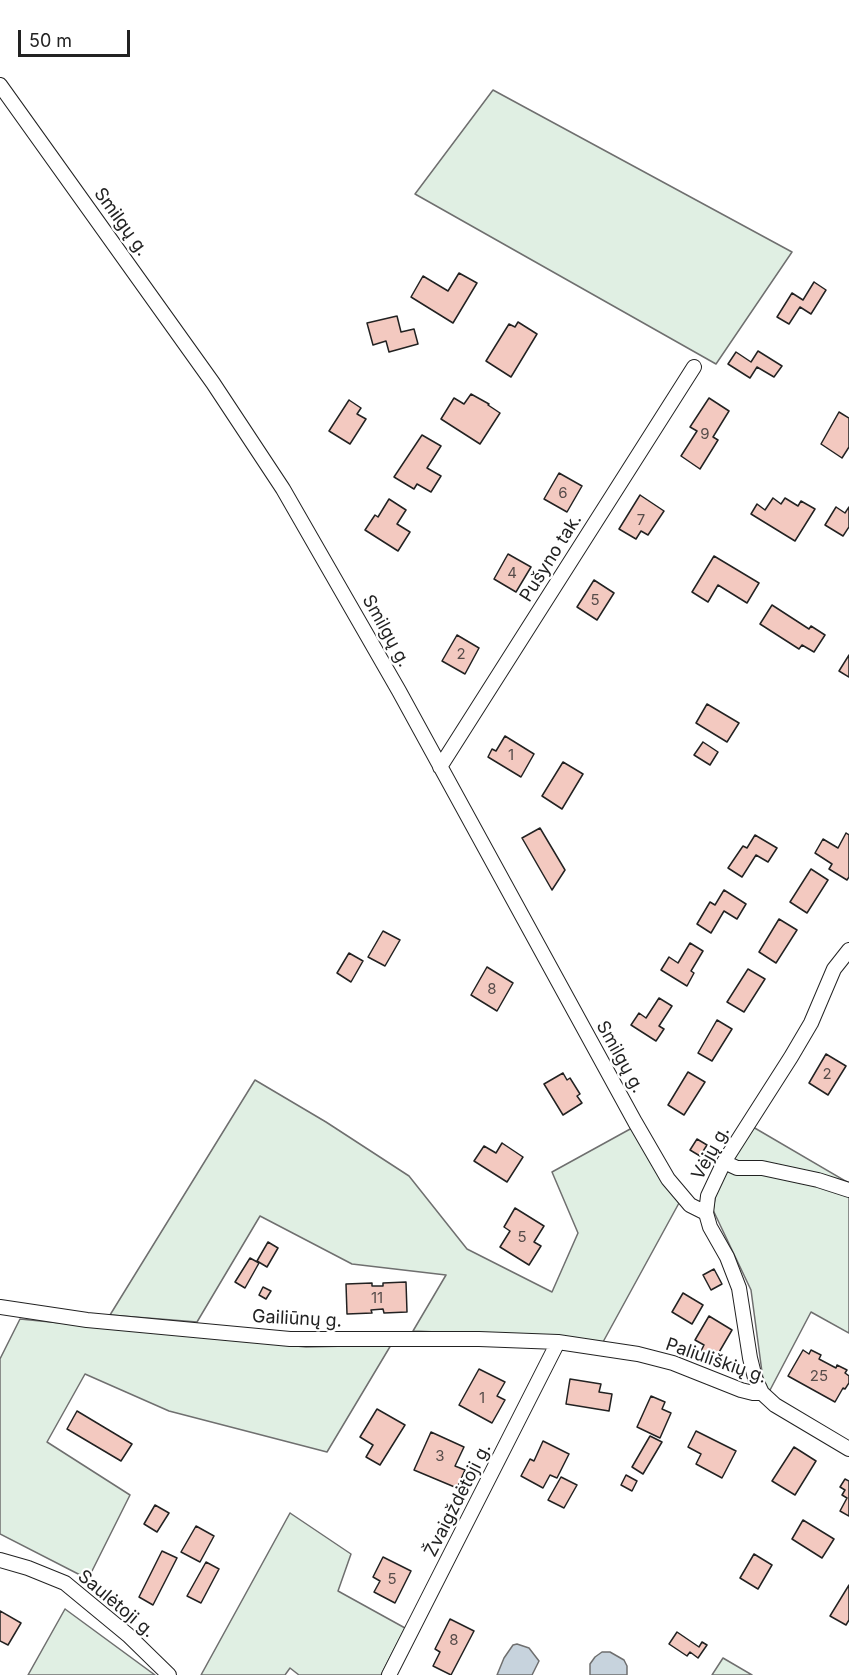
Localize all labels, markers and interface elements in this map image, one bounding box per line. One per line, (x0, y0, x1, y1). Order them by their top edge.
scale bar (21, 18, 134, 56)
text: 50 m (29, 30, 72, 51)
street label: Smilgų g. (89, 184, 153, 260)
house number: 9 (700, 425, 710, 443)
house number: 6 (558, 484, 568, 502)
street label: Pušyno tak. (516, 510, 586, 606)
house number: 7 (637, 511, 645, 529)
house number: 4 (507, 564, 517, 582)
street label: Smilgų g. (357, 591, 415, 671)
house number: 5 (590, 591, 600, 609)
house number: 2 (456, 645, 466, 663)
house number: 1 (508, 746, 514, 764)
house number: 8 (487, 980, 497, 998)
street label: Smilgų g. (591, 1017, 649, 1097)
house number: 2 (822, 1065, 832, 1083)
street label: Vėjų g. (687, 1122, 735, 1184)
house number: 5 (517, 1228, 527, 1246)
house number: 11 (371, 1289, 383, 1307)
street label: Gailiūnų g. (252, 1306, 342, 1332)
street label: Paliuliškių g. (663, 1334, 769, 1388)
house number: 25 (810, 1367, 828, 1385)
house number: 1 (479, 1389, 485, 1407)
street label: Žvaigždėtoji g. (420, 1440, 496, 1560)
house number: 3 (435, 1447, 445, 1465)
street label: Saulėtoji g. (73, 1566, 159, 1642)
house number: 5 (387, 1570, 397, 1588)
house number: 8 (449, 1631, 459, 1649)

